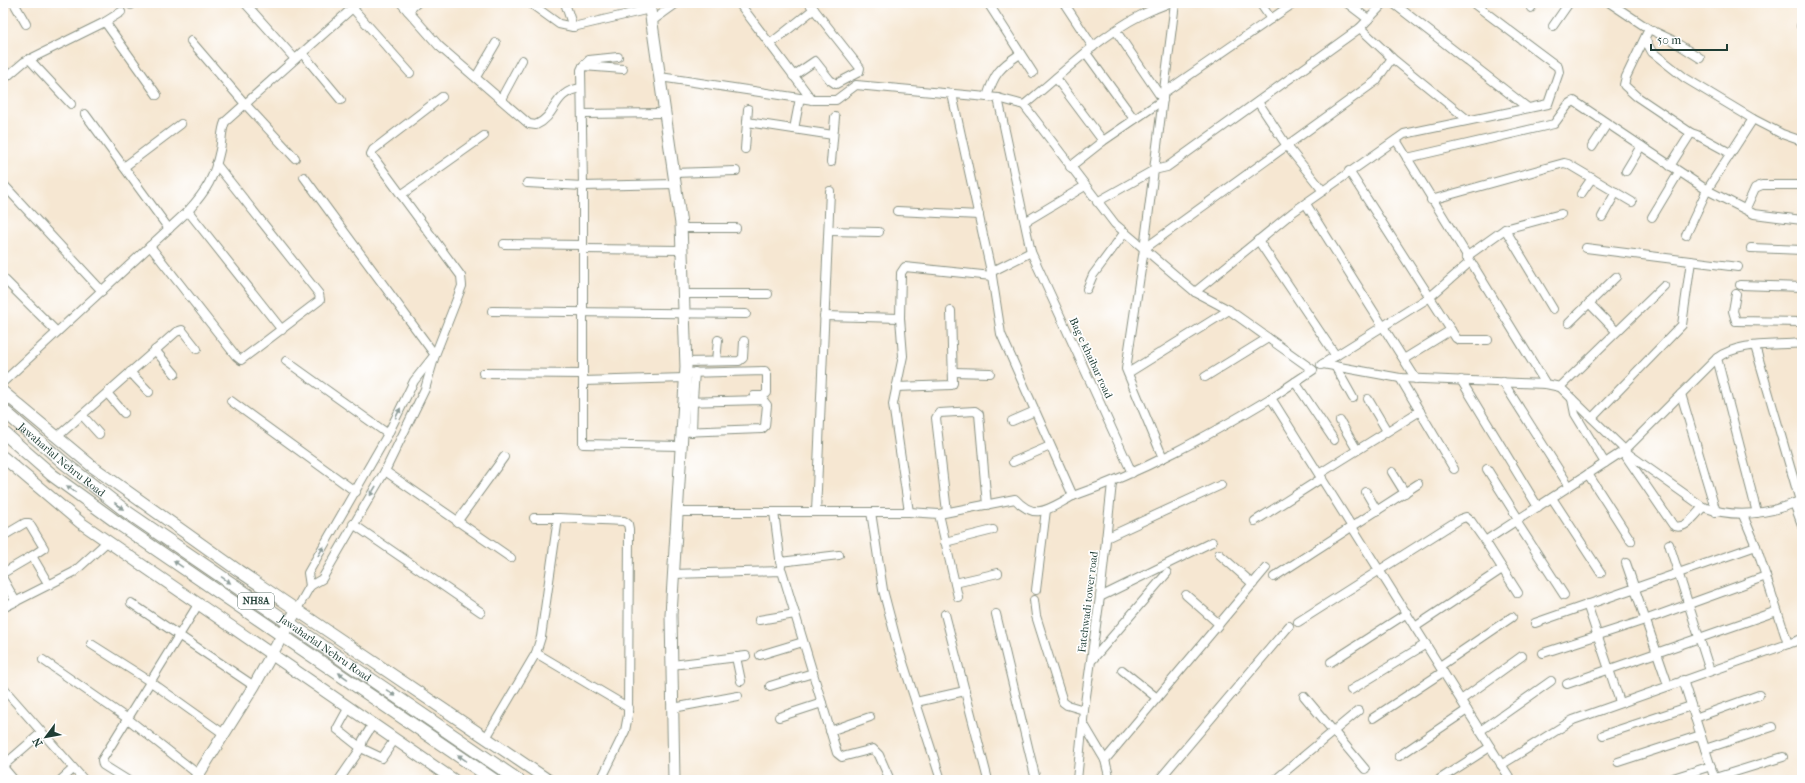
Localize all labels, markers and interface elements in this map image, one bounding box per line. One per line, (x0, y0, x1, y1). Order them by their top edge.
scale bar (1651, 26, 1727, 52)
text: 50 m (1657, 33, 1681, 47)
street label: Bag e khaibar road (1067, 316, 1116, 401)
one-way arrow (395, 408, 401, 419)
street label: Jawaharlal Nehru Road (15, 419, 109, 500)
one-way arrow (66, 485, 77, 493)
one-way arrow (369, 485, 376, 497)
one-way arrow (114, 502, 125, 511)
one-way arrow (317, 546, 325, 556)
street label: Fatehwadi tower road (1075, 550, 1101, 653)
one-way arrow (173, 560, 183, 568)
one-way arrow (221, 576, 232, 584)
road number: NH8A (238, 593, 274, 609)
street label: Jawaharlal Nehru Road (276, 611, 375, 685)
one-way arrow (338, 672, 348, 680)
one-way arrow (386, 689, 397, 697)
north arrow (26, 717, 66, 757)
text: N (30, 735, 46, 749)
one-way arrow (457, 754, 467, 762)

